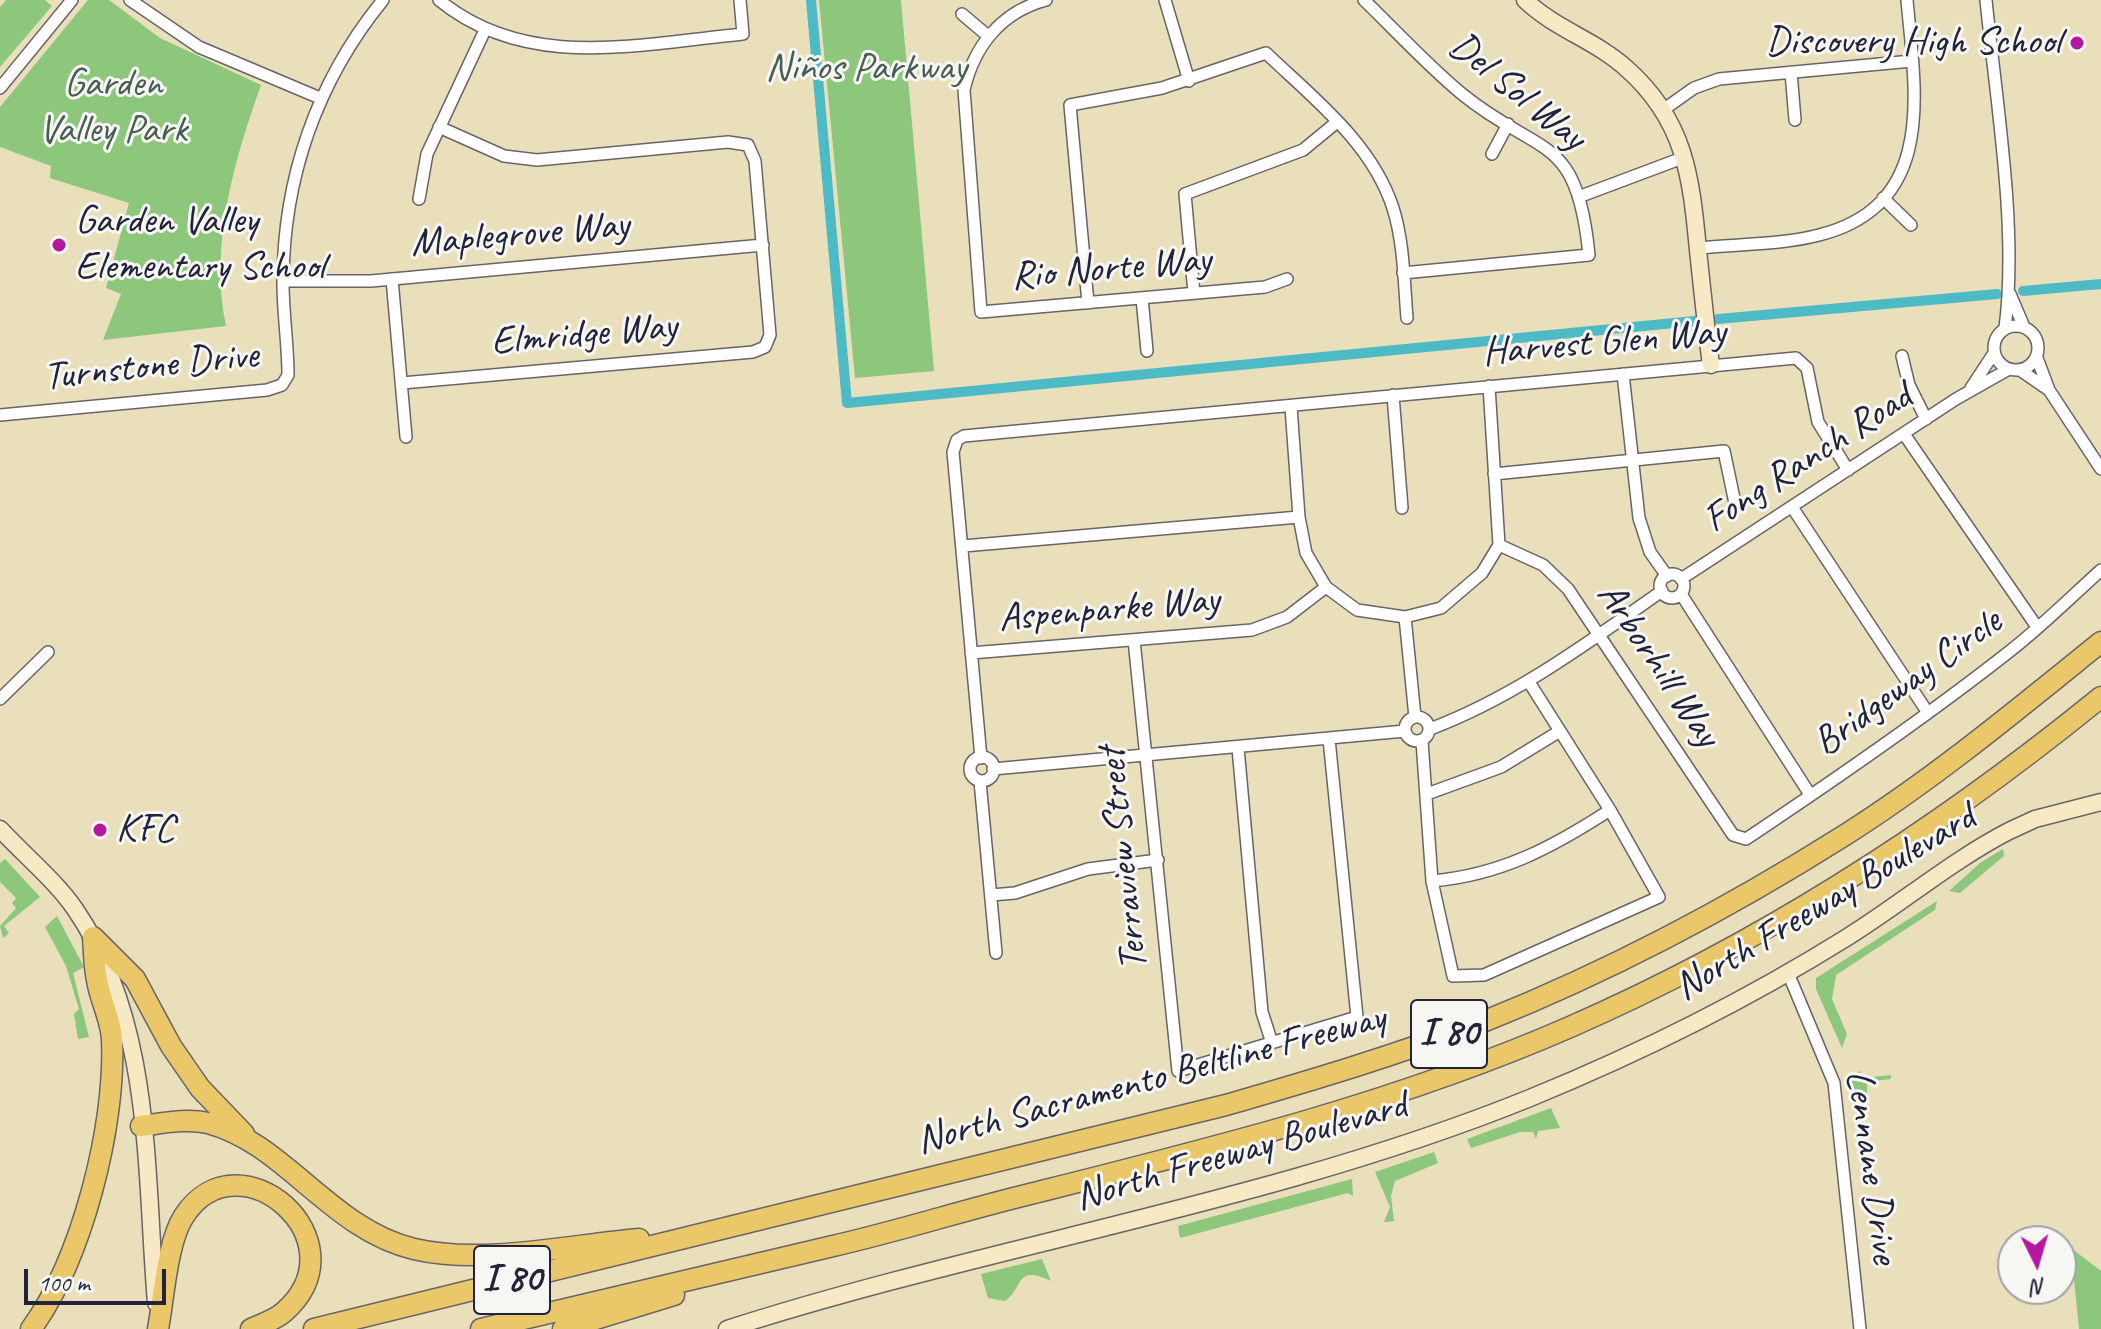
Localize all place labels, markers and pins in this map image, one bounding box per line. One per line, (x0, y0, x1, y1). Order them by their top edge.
place label: Discovery High School (1766, 19, 2061, 67)
marker: Discovery High School (2068, 34, 2086, 52)
place label: Garden Valley Elementary School (75, 198, 325, 292)
marker: Garden Valley Elementary School (50, 236, 68, 254)
place label: KFC (116, 806, 174, 854)
marker: KFC (91, 821, 109, 839)

